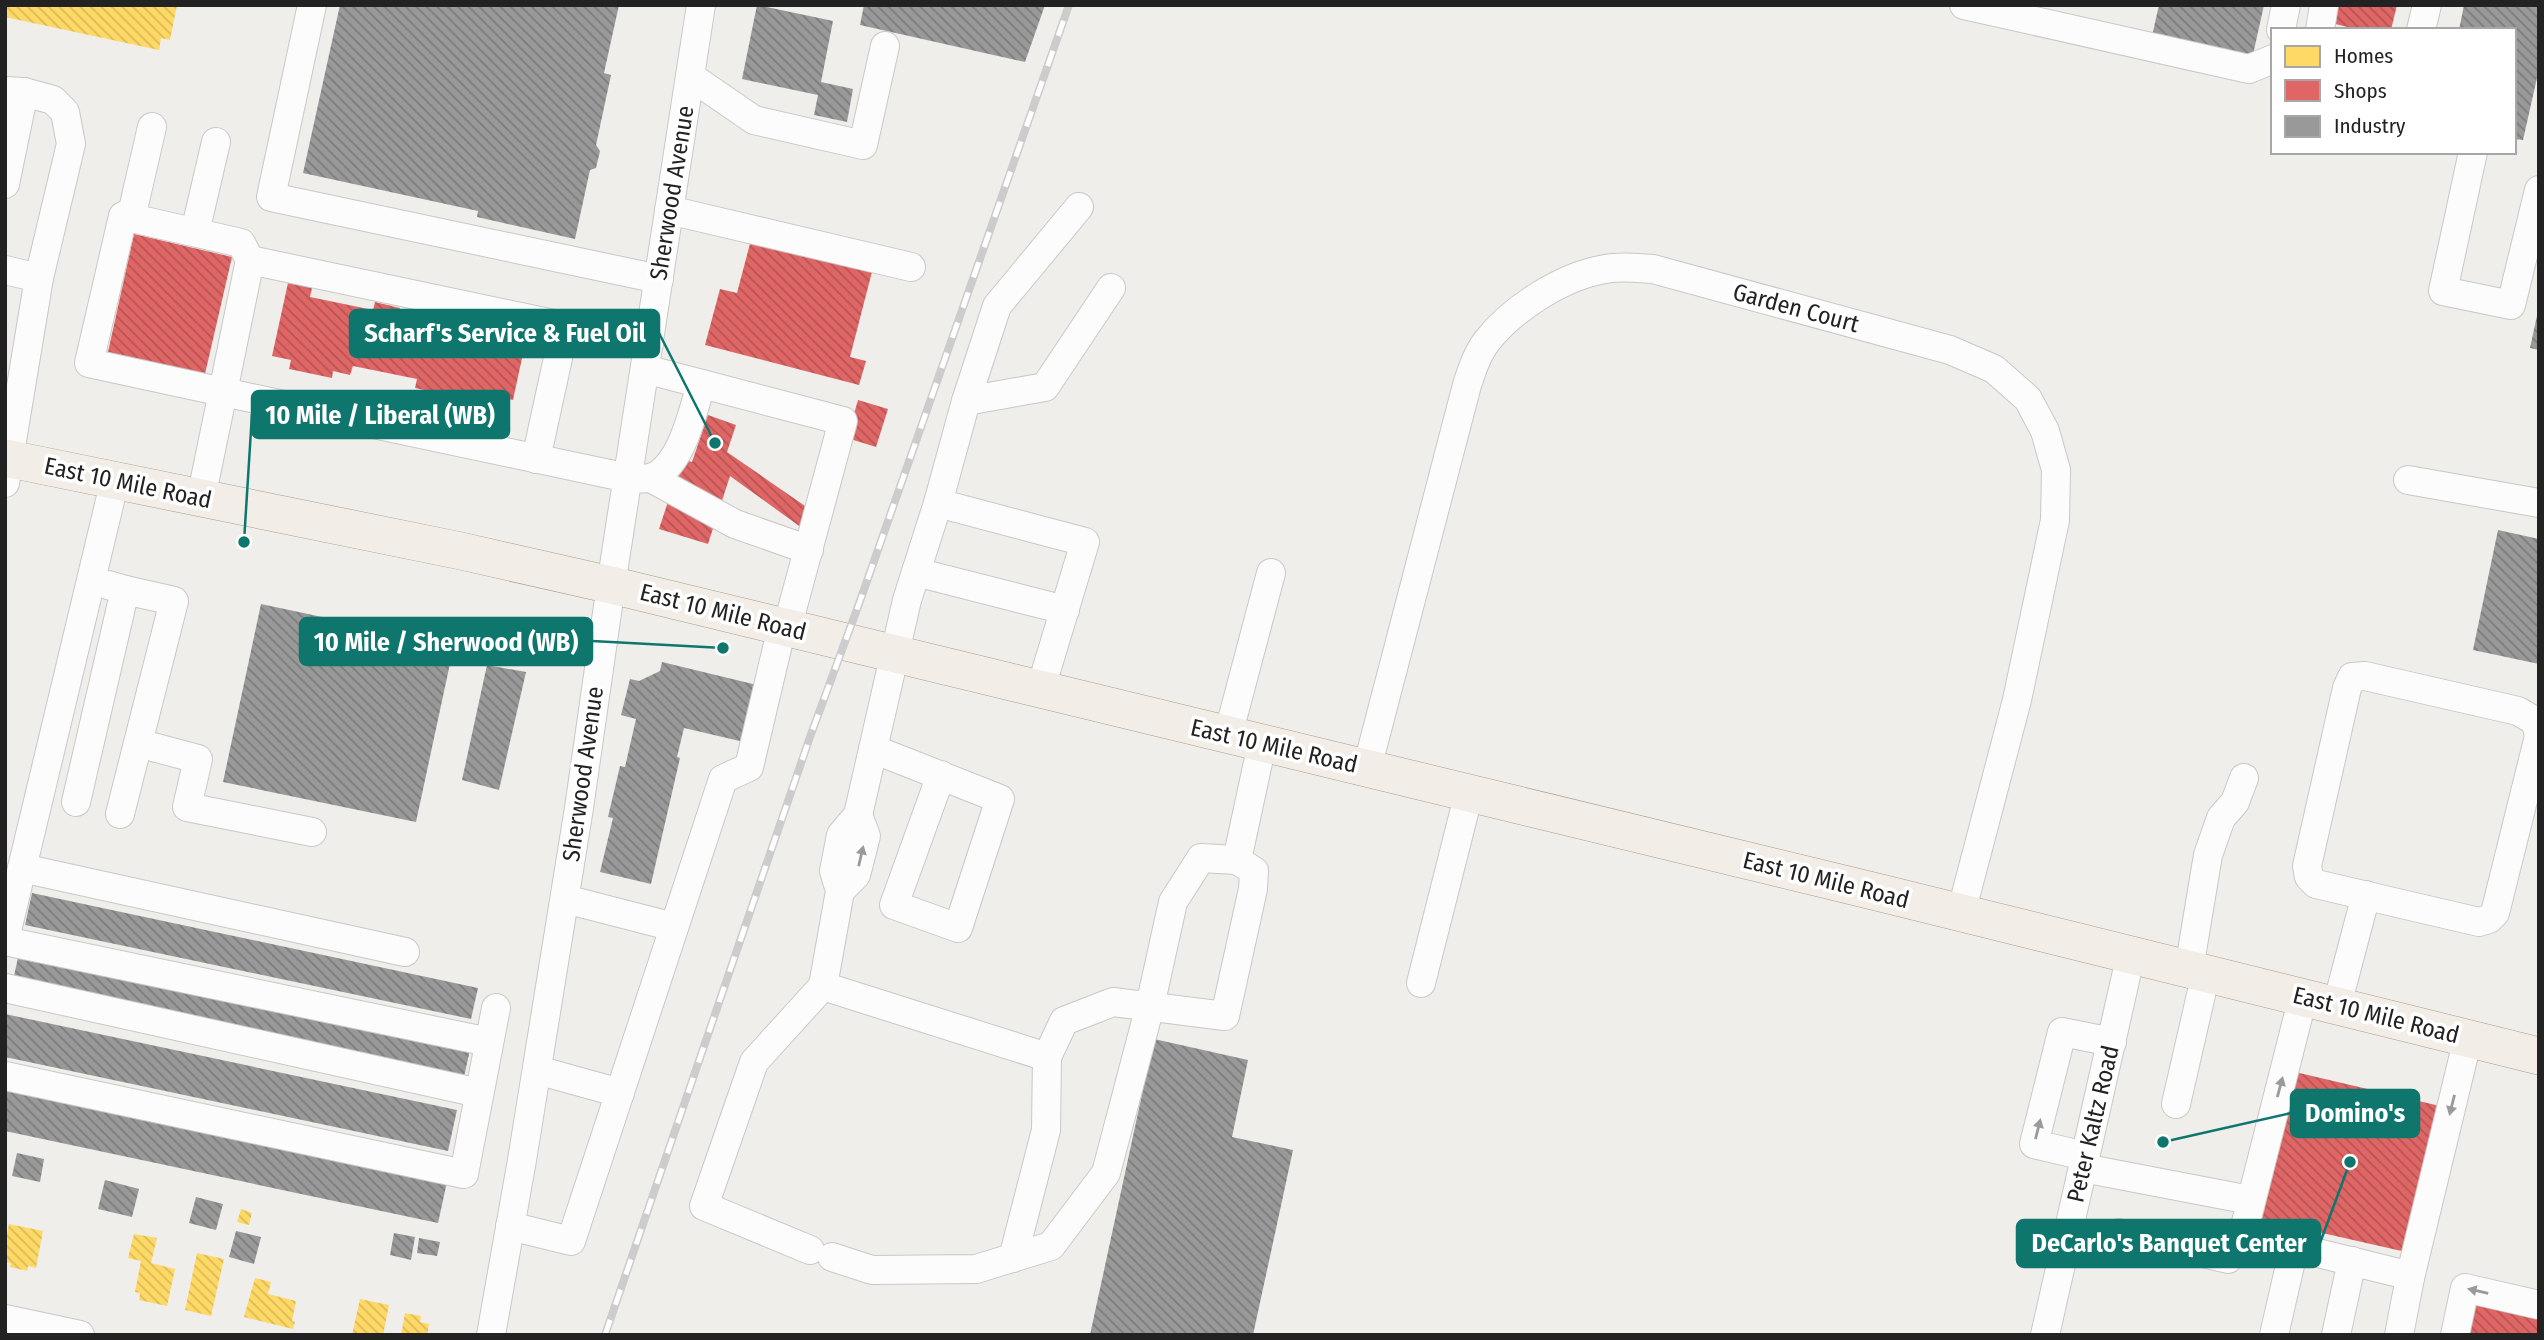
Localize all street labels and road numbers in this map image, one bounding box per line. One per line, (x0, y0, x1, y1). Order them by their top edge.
street label: Sherwood Avenue (644, 104, 700, 282)
street label: Garden Court (1730, 278, 1862, 338)
street label: East 10 Mile Road (42, 452, 214, 514)
street label: East 10 Mile Road (637, 578, 809, 646)
street label: Sherwood Avenue (557, 685, 609, 863)
street label: East 10 Mile Road (1188, 713, 1360, 779)
street label: East 10 Mile Road (1740, 846, 1912, 914)
street label: East 10 Mile Road (2290, 981, 2462, 1049)
street label: Peter Kaltz Road (2061, 1043, 2125, 1205)

